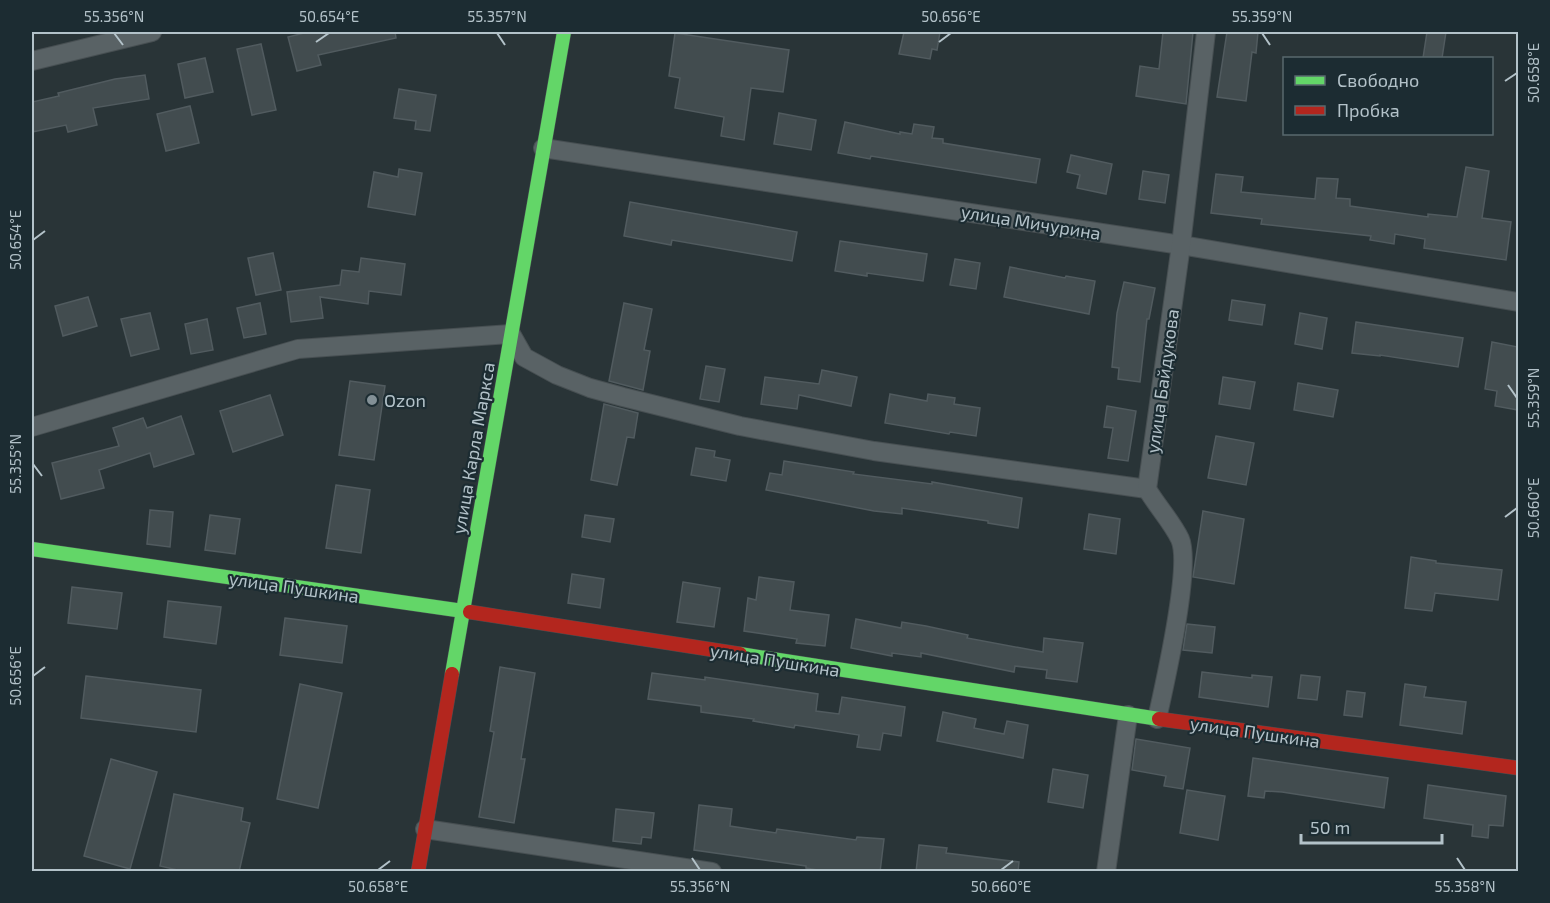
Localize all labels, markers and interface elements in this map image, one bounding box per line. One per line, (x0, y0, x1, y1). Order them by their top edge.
text: 55.356°N (84, 7, 144, 25)
text: 50.654°E (299, 7, 359, 25)
text: 55.357°N (467, 7, 527, 25)
text: 50.656°E (921, 7, 981, 25)
text: 55.359°N (1232, 7, 1292, 25)
text: 50.658°E (1524, 43, 1542, 103)
legend (1283, 57, 1493, 135)
text: Свободно (1337, 69, 1419, 91)
text: Пробка (1337, 99, 1400, 121)
street label: улица Мичурина (960, 200, 1102, 244)
text: 50.654°E (6, 210, 24, 270)
street label: улица Байдукова (1141, 308, 1183, 454)
street label: улица Карла Маркса (447, 360, 499, 536)
text: 55.359°N (1524, 368, 1542, 428)
place label: Ozon (384, 389, 426, 411)
marker: Ozon (365, 393, 379, 407)
text: 55.355°N (6, 434, 24, 494)
text: 50.660°E (1524, 478, 1542, 538)
street label: улица Пушкина (228, 567, 360, 607)
street label: улица Пушкина (709, 639, 841, 681)
text: 50.656°E (6, 646, 24, 706)
street label: улица Пушкина (1189, 712, 1321, 752)
scale bar (1301, 807, 1442, 845)
text: 50 m (1310, 816, 1350, 838)
text: 50.658°E (348, 877, 408, 895)
text: 55.356°N (670, 877, 730, 895)
text: 50.660°E (971, 877, 1031, 895)
text: 55.358°N (1434, 877, 1496, 895)

